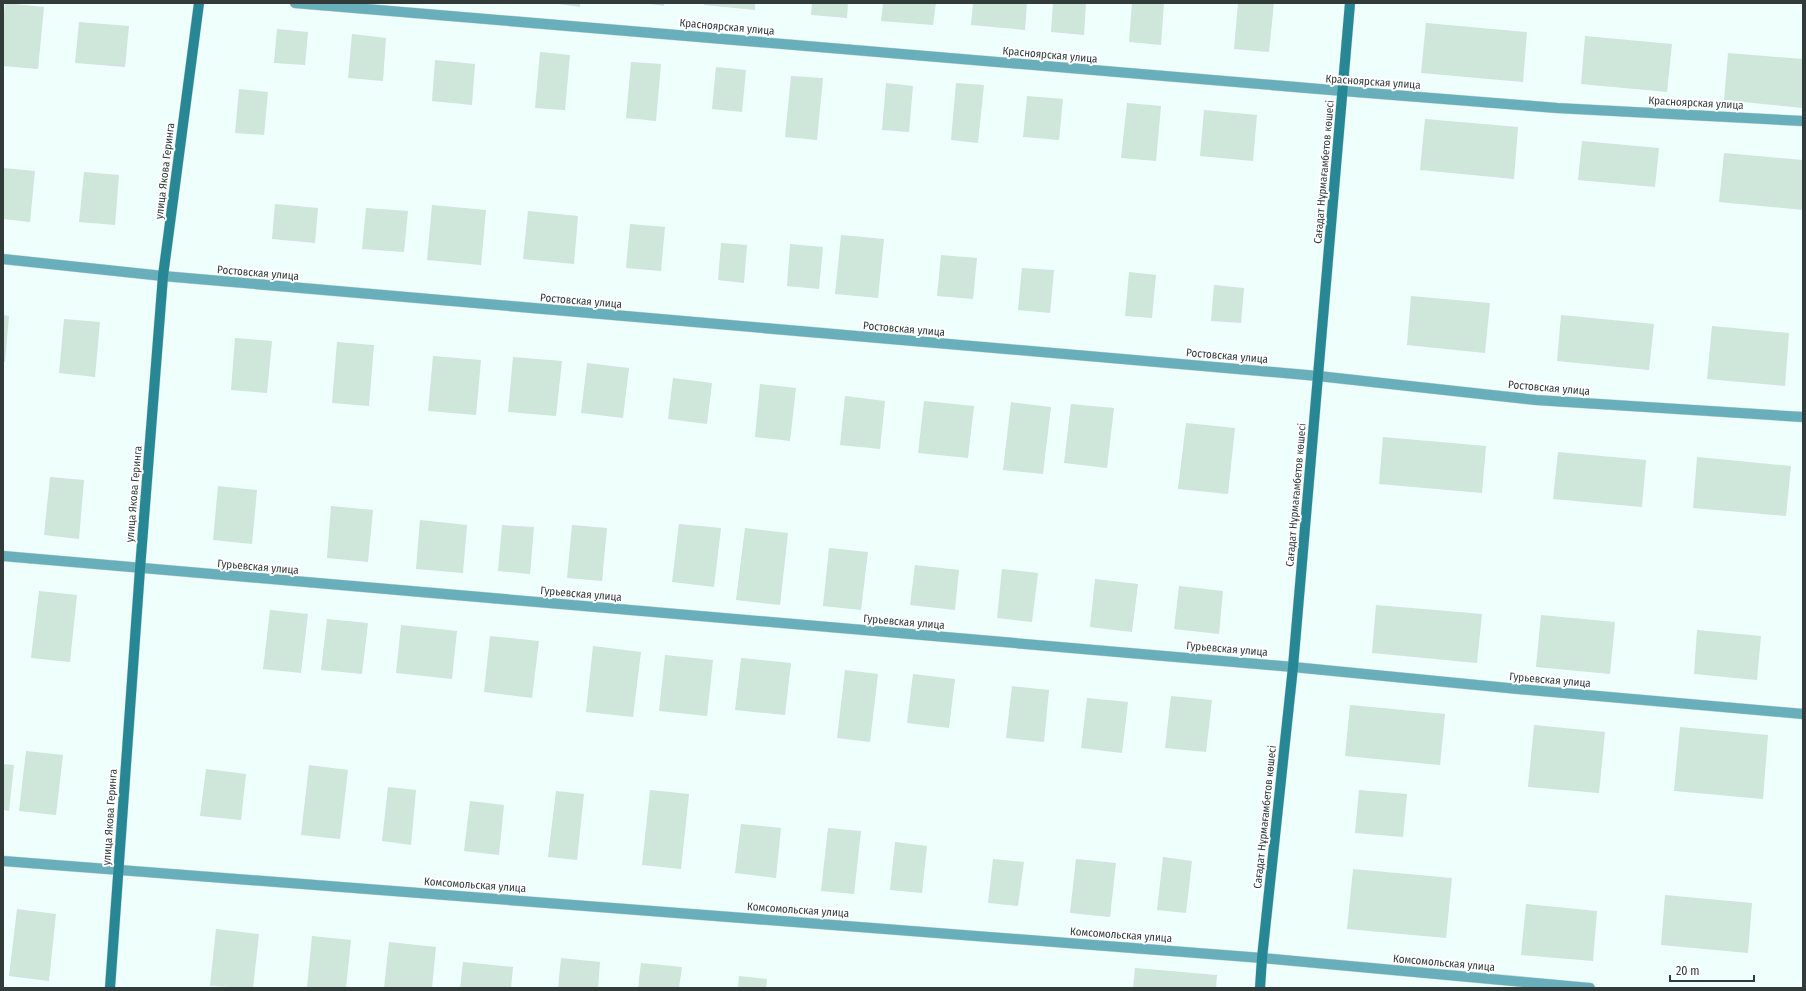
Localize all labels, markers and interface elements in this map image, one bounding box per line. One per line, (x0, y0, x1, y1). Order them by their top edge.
street label: Красноярская улица (679, 16, 775, 38)
street label: Красноярская улица (1002, 44, 1098, 66)
street label: Красноярская улица (1325, 72, 1421, 92)
street label: Красноярская улица (1648, 94, 1744, 112)
street label: Сағадат Нұрмағамбетов көшесі (1311, 99, 1337, 244)
street label: улица Якова Геринга (153, 122, 177, 220)
street label: Ростовская улица (217, 263, 299, 283)
street label: Ростовская улица (540, 291, 622, 311)
street label: Ростовская улица (863, 319, 945, 339)
street label: Ростовская улица (1186, 346, 1268, 366)
street label: Ростовская улица (1508, 378, 1590, 398)
street label: Сағадат Нұрмағамбетов көшесі (1283, 422, 1309, 567)
street label: улица Якова Геринга (123, 445, 145, 543)
street label: Гурьевская улица (217, 557, 299, 577)
street label: Гурьевская улица (540, 584, 622, 604)
street label: Гурьевская улица (863, 612, 945, 632)
street label: Гурьевская улица (1186, 639, 1268, 659)
street label: Гурьевская улица (1509, 670, 1591, 690)
street label: Сағадат Нұрмағамбетов көшесі (1251, 744, 1279, 889)
street label: улица Якова Геринга (100, 768, 120, 866)
street label: Комсомольская улица (424, 875, 526, 895)
street label: Комсомольская улица (747, 900, 849, 920)
street label: Комсомольская улица (1070, 925, 1172, 945)
street label: Комсомольская улица (1392, 952, 1496, 974)
scale bar (1670, 957, 1754, 983)
text: 20 m (1676, 964, 1700, 978)

